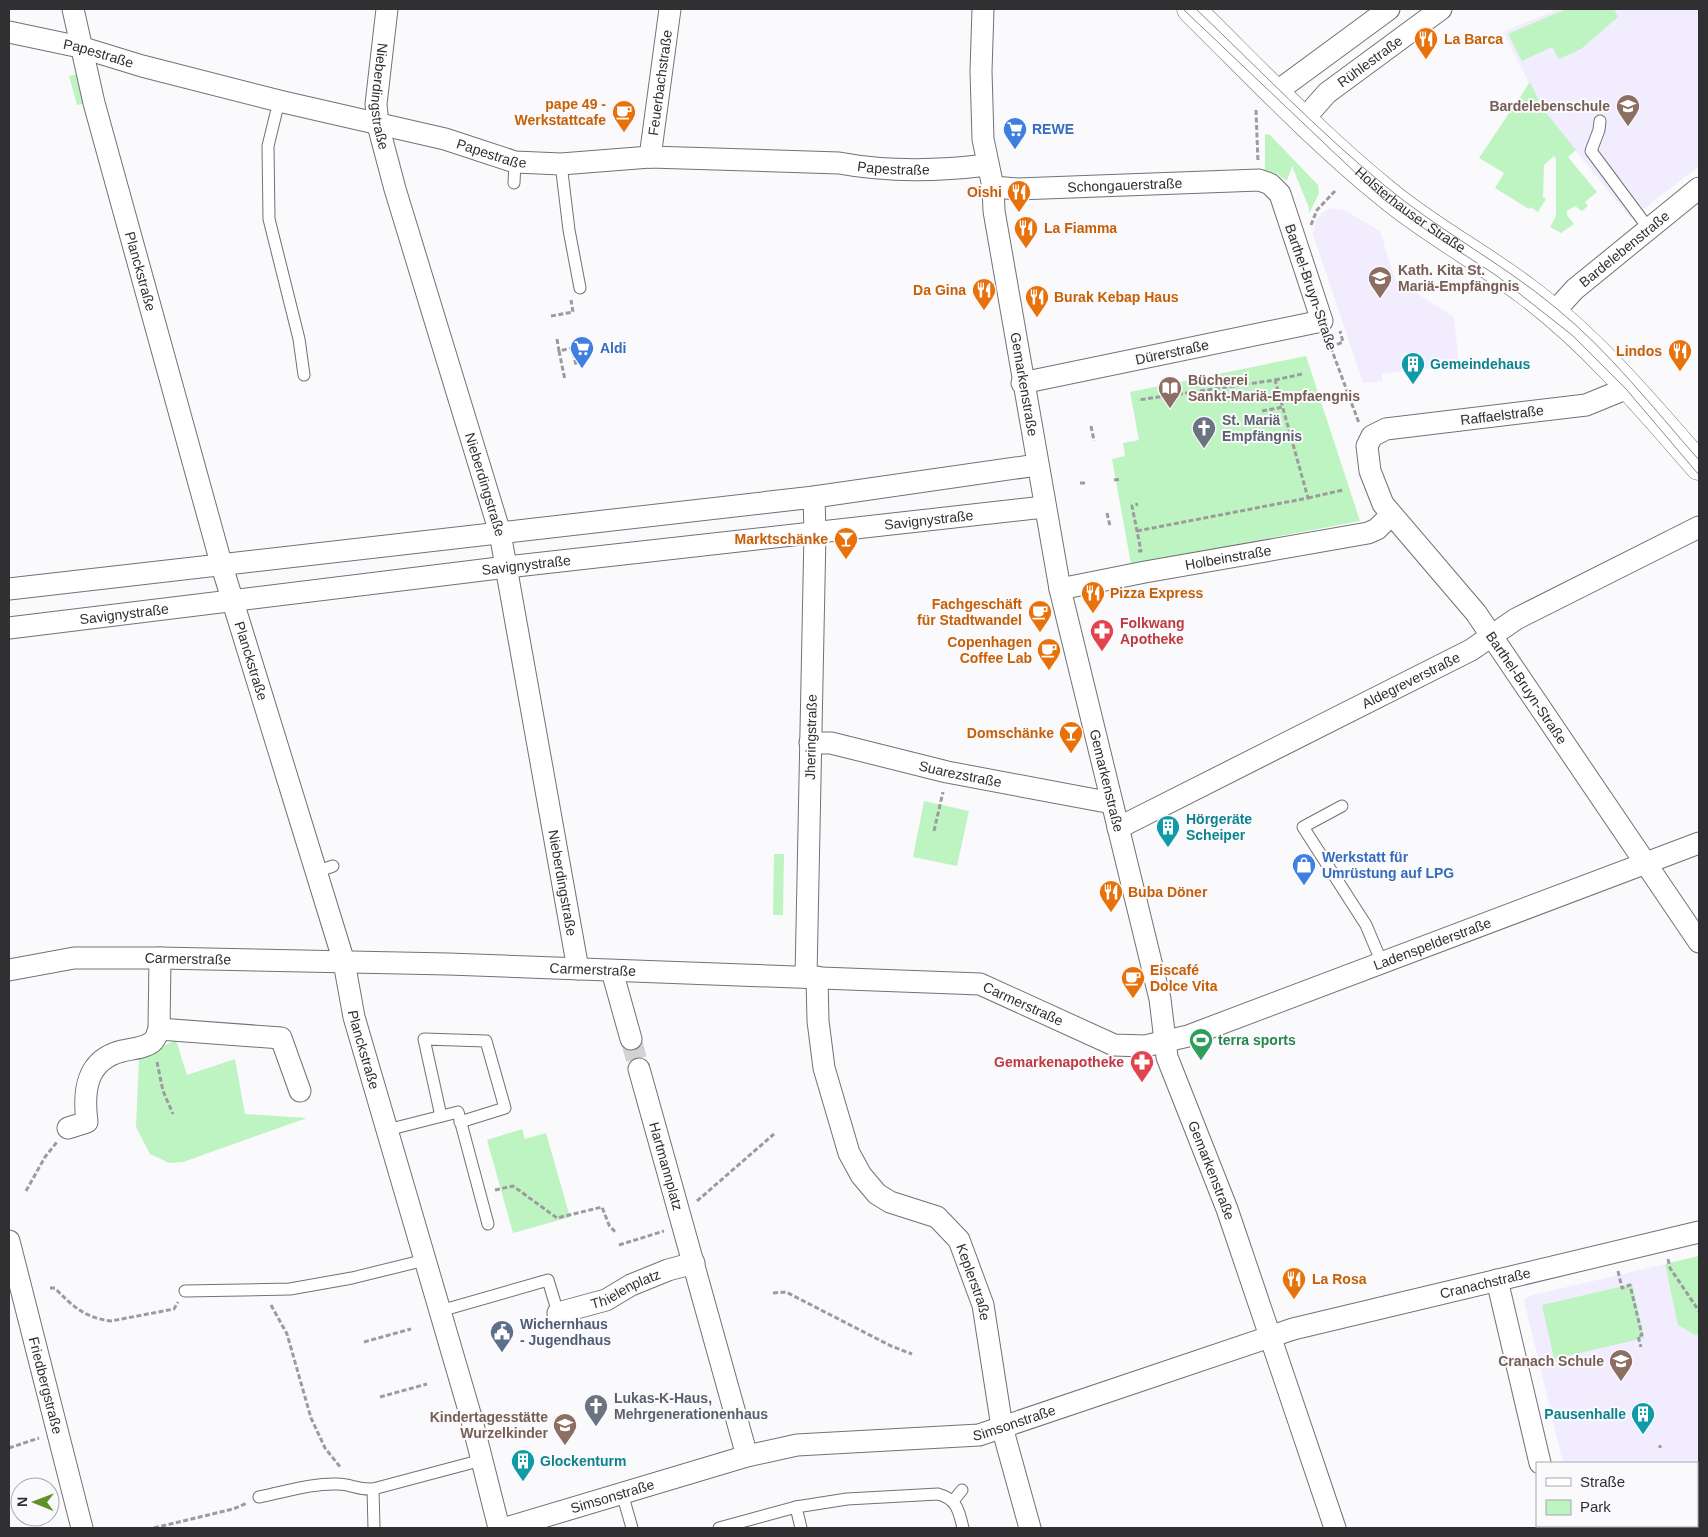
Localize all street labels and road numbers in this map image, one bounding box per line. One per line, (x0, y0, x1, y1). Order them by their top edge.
street label: Feuerbachstraße (645, 29, 675, 137)
street label: Rühlestraße (1334, 32, 1406, 90)
street label: Papestraße (62, 36, 136, 71)
street label: Nieberdingstraße (368, 42, 392, 151)
street label: Papestraße (455, 135, 527, 171)
street label: Papestraße (856, 158, 930, 178)
street label: Holsterhauser Straße (1352, 164, 1469, 256)
street label: Schongauerstraße (1067, 175, 1183, 195)
street label: Bardelebenstraße (1576, 207, 1673, 290)
street label: Barthel-Bruyn-Straße (1282, 222, 1340, 352)
street label: Planckstraße (122, 230, 159, 313)
street label: Gemarkenstraße (1007, 331, 1041, 438)
street label: Dürerstraße (1134, 336, 1210, 368)
street label: Raffaelstraße (1459, 402, 1545, 428)
street label: Nieberdingstraße (462, 431, 509, 539)
street label: Savignystraße (883, 507, 974, 533)
street label: Holbeinstraße (1184, 542, 1273, 573)
street label: Savignystraße (481, 552, 572, 578)
street label: Savignystraße (79, 600, 170, 627)
street label: Planckstraße (231, 619, 271, 703)
street label: Barthel-Bruyn-Straße (1483, 628, 1571, 747)
street label: Aldegreverstraße (1359, 649, 1463, 712)
street label: Jheringstraße (802, 694, 820, 780)
street label: Gemarkenstraße (1086, 728, 1127, 834)
street label: Suarezstraße (917, 757, 1003, 790)
street label: Nieberdingstraße (545, 828, 580, 937)
street label: Ladenspelderstraße (1371, 914, 1494, 973)
street label: Carmerstraße (145, 950, 231, 967)
street label: Carmerstraße (549, 960, 636, 979)
street label: Carmerstraße (981, 978, 1066, 1029)
street label: Planckstraße (345, 1009, 383, 1091)
street label: Gemarkenstraße (1185, 1118, 1238, 1222)
street label: Hartmannplatz (646, 1120, 686, 1212)
street label: Keplerstraße (953, 1242, 993, 1322)
street label: Cranachstraße (1438, 1264, 1532, 1302)
street label: Thielenplatz (589, 1266, 663, 1312)
street label: Friedbergstraße (26, 1335, 66, 1436)
street label: Simsonstraße (972, 1402, 1058, 1443)
street label: Simsonstraße (569, 1476, 656, 1516)

